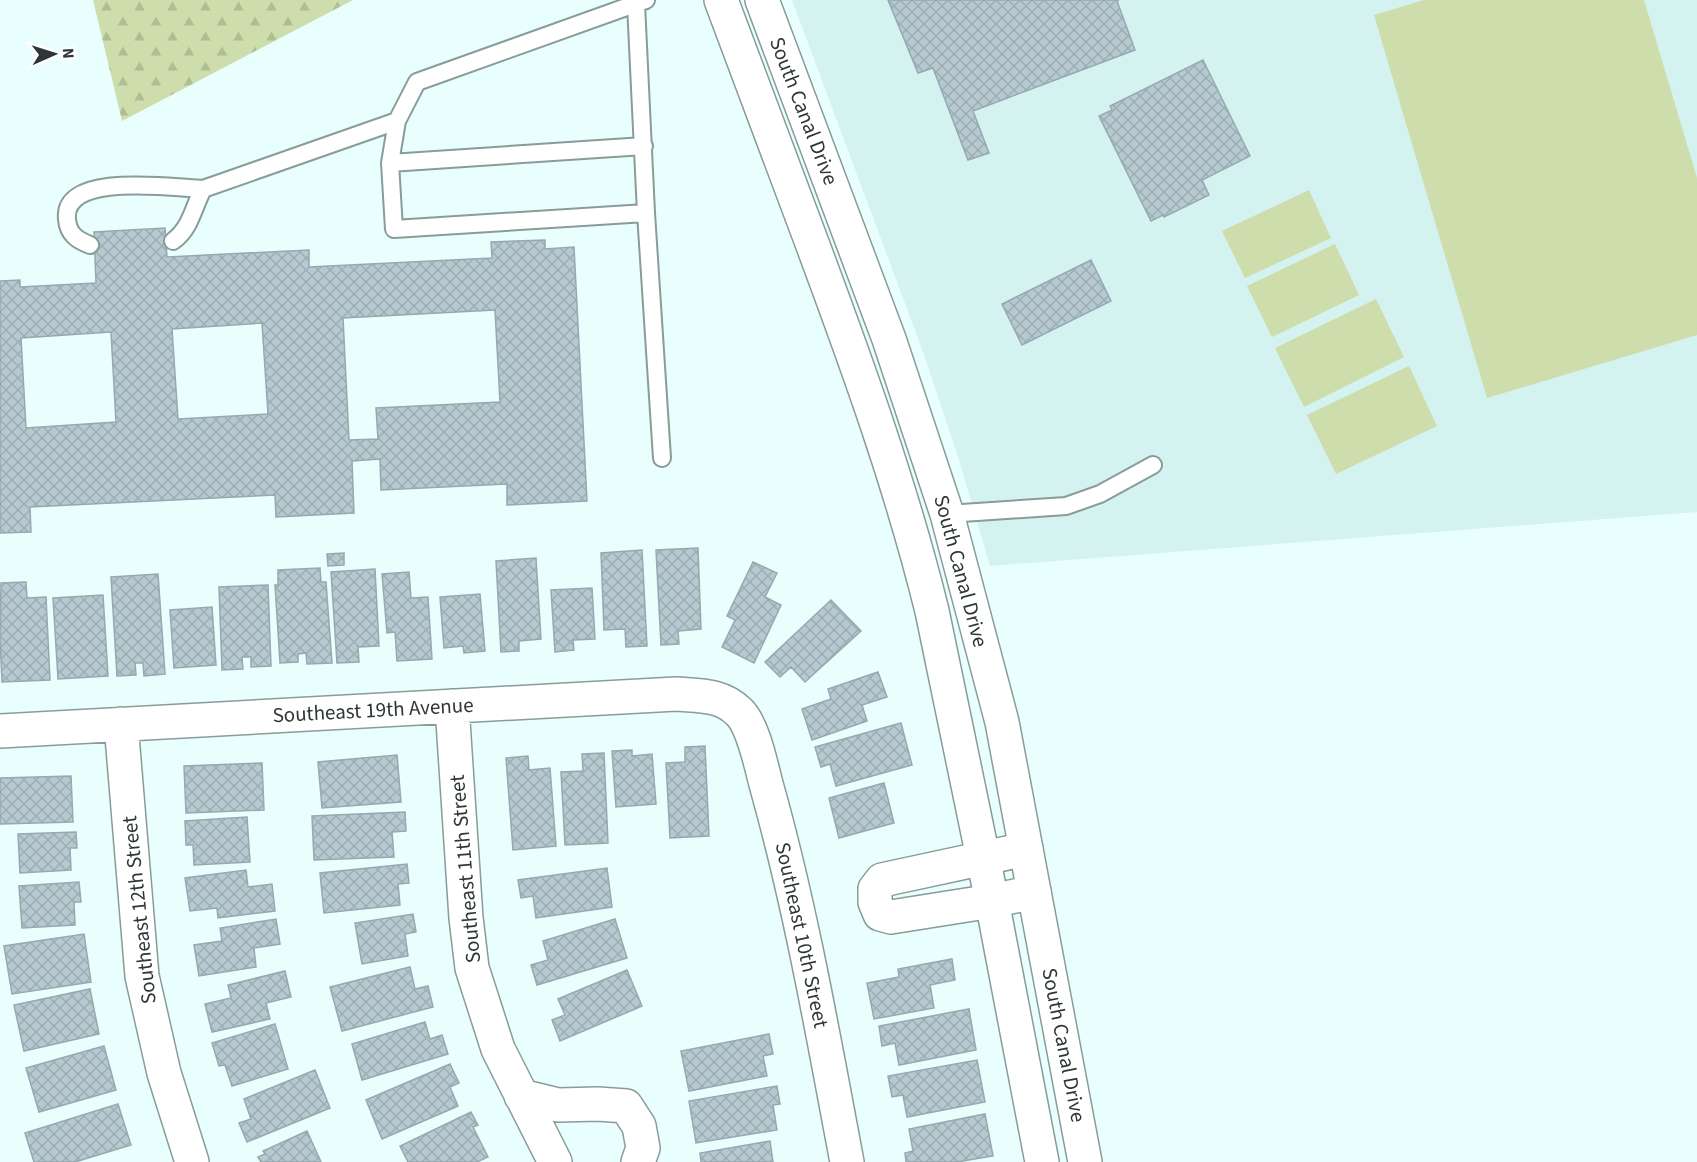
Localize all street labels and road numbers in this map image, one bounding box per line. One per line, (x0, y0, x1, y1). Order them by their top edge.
street label: South Canal Drive (762, 33, 846, 189)
street label: South Canal Drive (926, 492, 996, 650)
street label: Southeast 19th Avenue (272, 690, 474, 730)
street label: Southeast 11th Street (442, 773, 488, 965)
street label: Southeast 12th Street (114, 814, 164, 1006)
street label: Southeast 10th Street (768, 839, 836, 1031)
street label: South Canal Drive (1034, 965, 1094, 1125)

